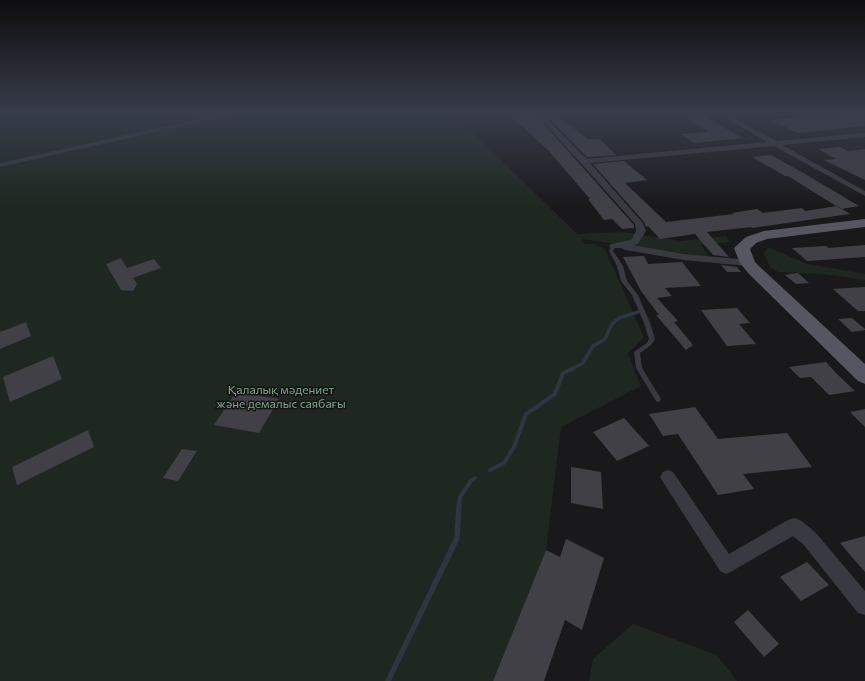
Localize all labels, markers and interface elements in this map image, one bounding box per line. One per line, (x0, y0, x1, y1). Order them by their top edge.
park label: Қалалық мәдениет және демалыс саябағы (216, 383, 346, 411)

